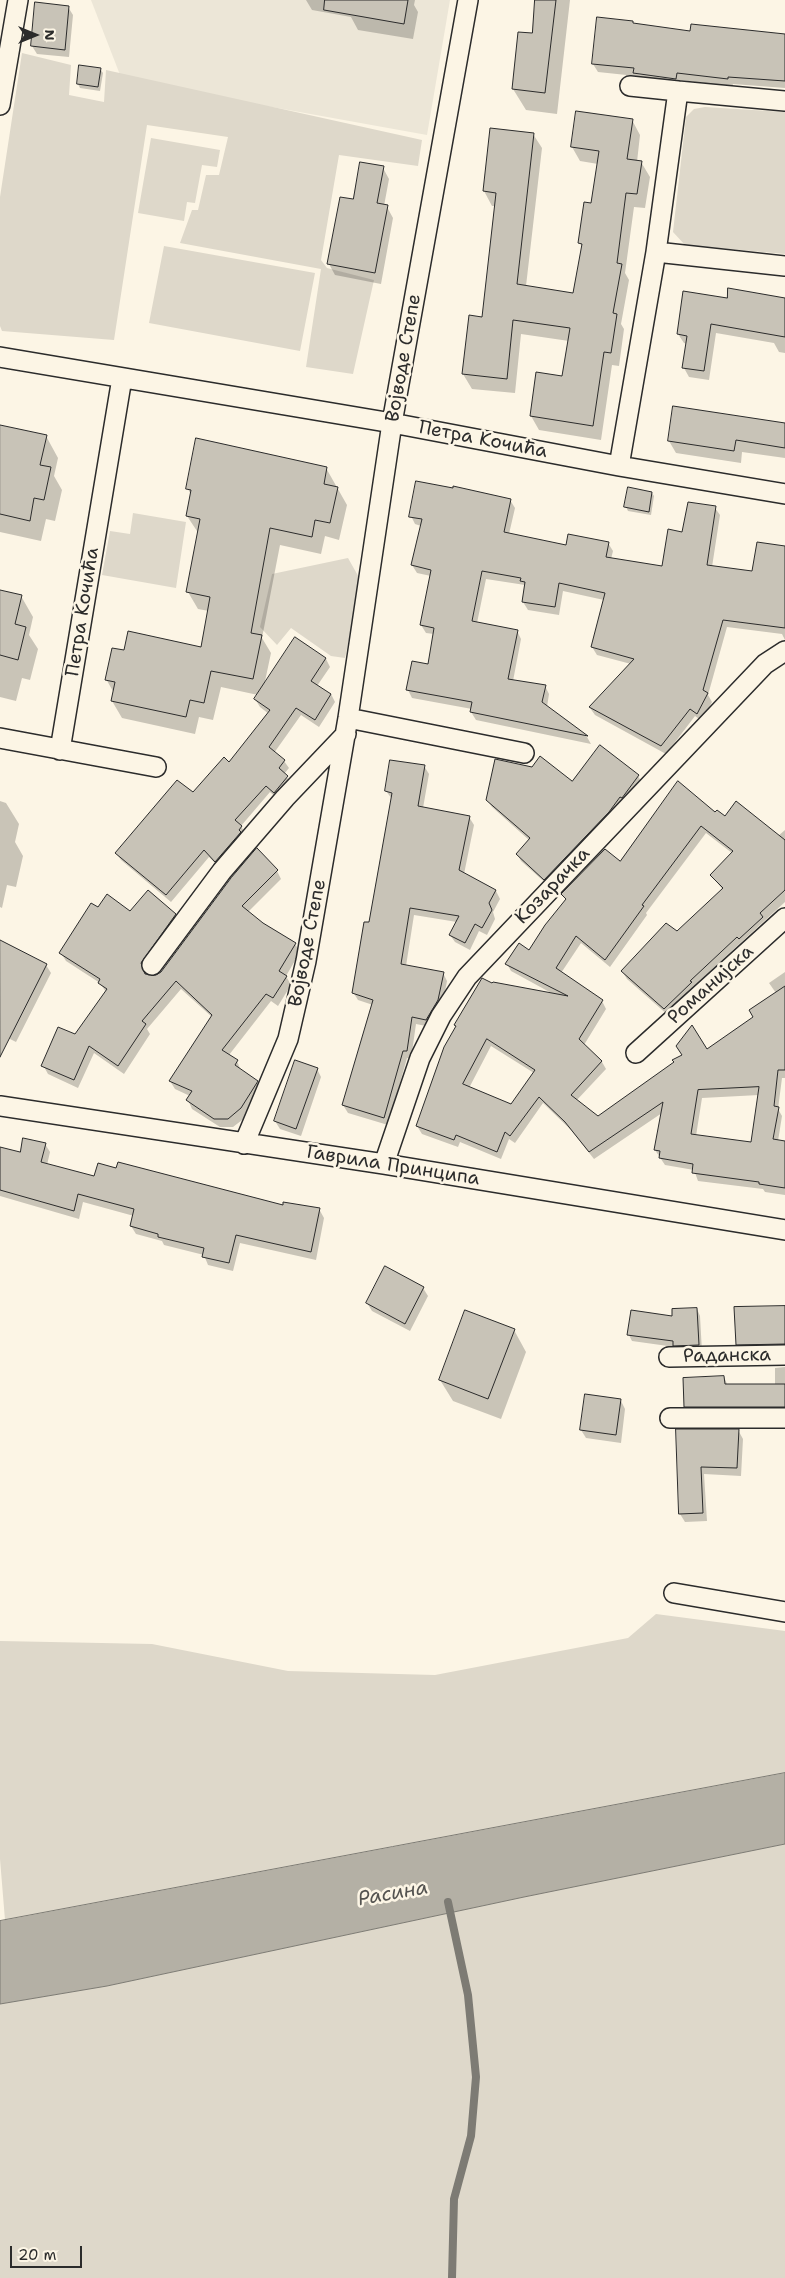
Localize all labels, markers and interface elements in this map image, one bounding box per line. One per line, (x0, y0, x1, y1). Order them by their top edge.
north arrow (10, 10, 60, 60)
text: N (41, 29, 59, 41)
street label: Војводе Степе (382, 292, 426, 424)
street label: Петра Кочића (417, 416, 549, 464)
street label: Петра Кочића (62, 546, 104, 678)
street label: Козарачка (511, 843, 595, 929)
street label: Војводе Степе (284, 877, 332, 1009)
street label: Романијска (663, 941, 759, 1029)
street label: Гаврила Принципа (305, 1141, 481, 1191)
street label: Раданска (683, 1344, 771, 1368)
water label: Расина (356, 1876, 430, 1912)
scale bar (12, 2236, 85, 2268)
text: 20 m (18, 2245, 57, 2265)

